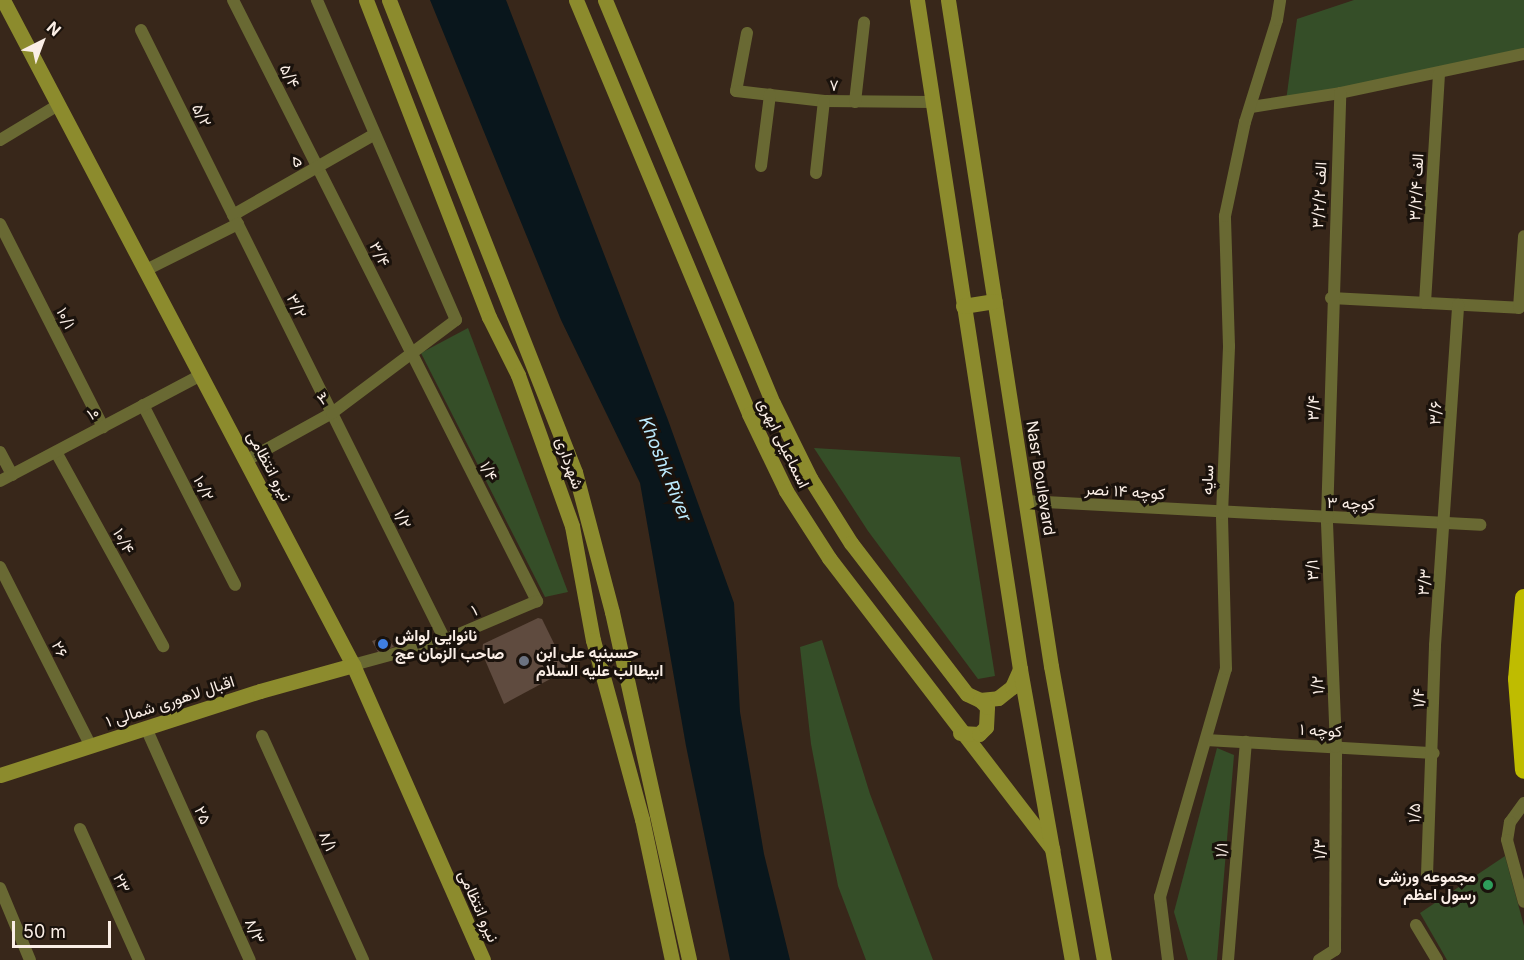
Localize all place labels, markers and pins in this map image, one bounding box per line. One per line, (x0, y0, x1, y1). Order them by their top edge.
place label: نانوایی لواش صاحب الزمان عج (395, 625, 504, 663)
marker: نانوایی لواش صاحب الزمان عج (376, 637, 390, 651)
place label: حسینیه علی ابن ابیطالب علیه السلام (536, 642, 663, 680)
marker: حسینیه علی ابن ابیطالب علیه السلام (517, 654, 531, 668)
place label: مجموعه ورزشی رسول اعظم (1378, 866, 1476, 904)
marker: مجموعه ورزشی رسول اعظم (1481, 878, 1495, 892)

